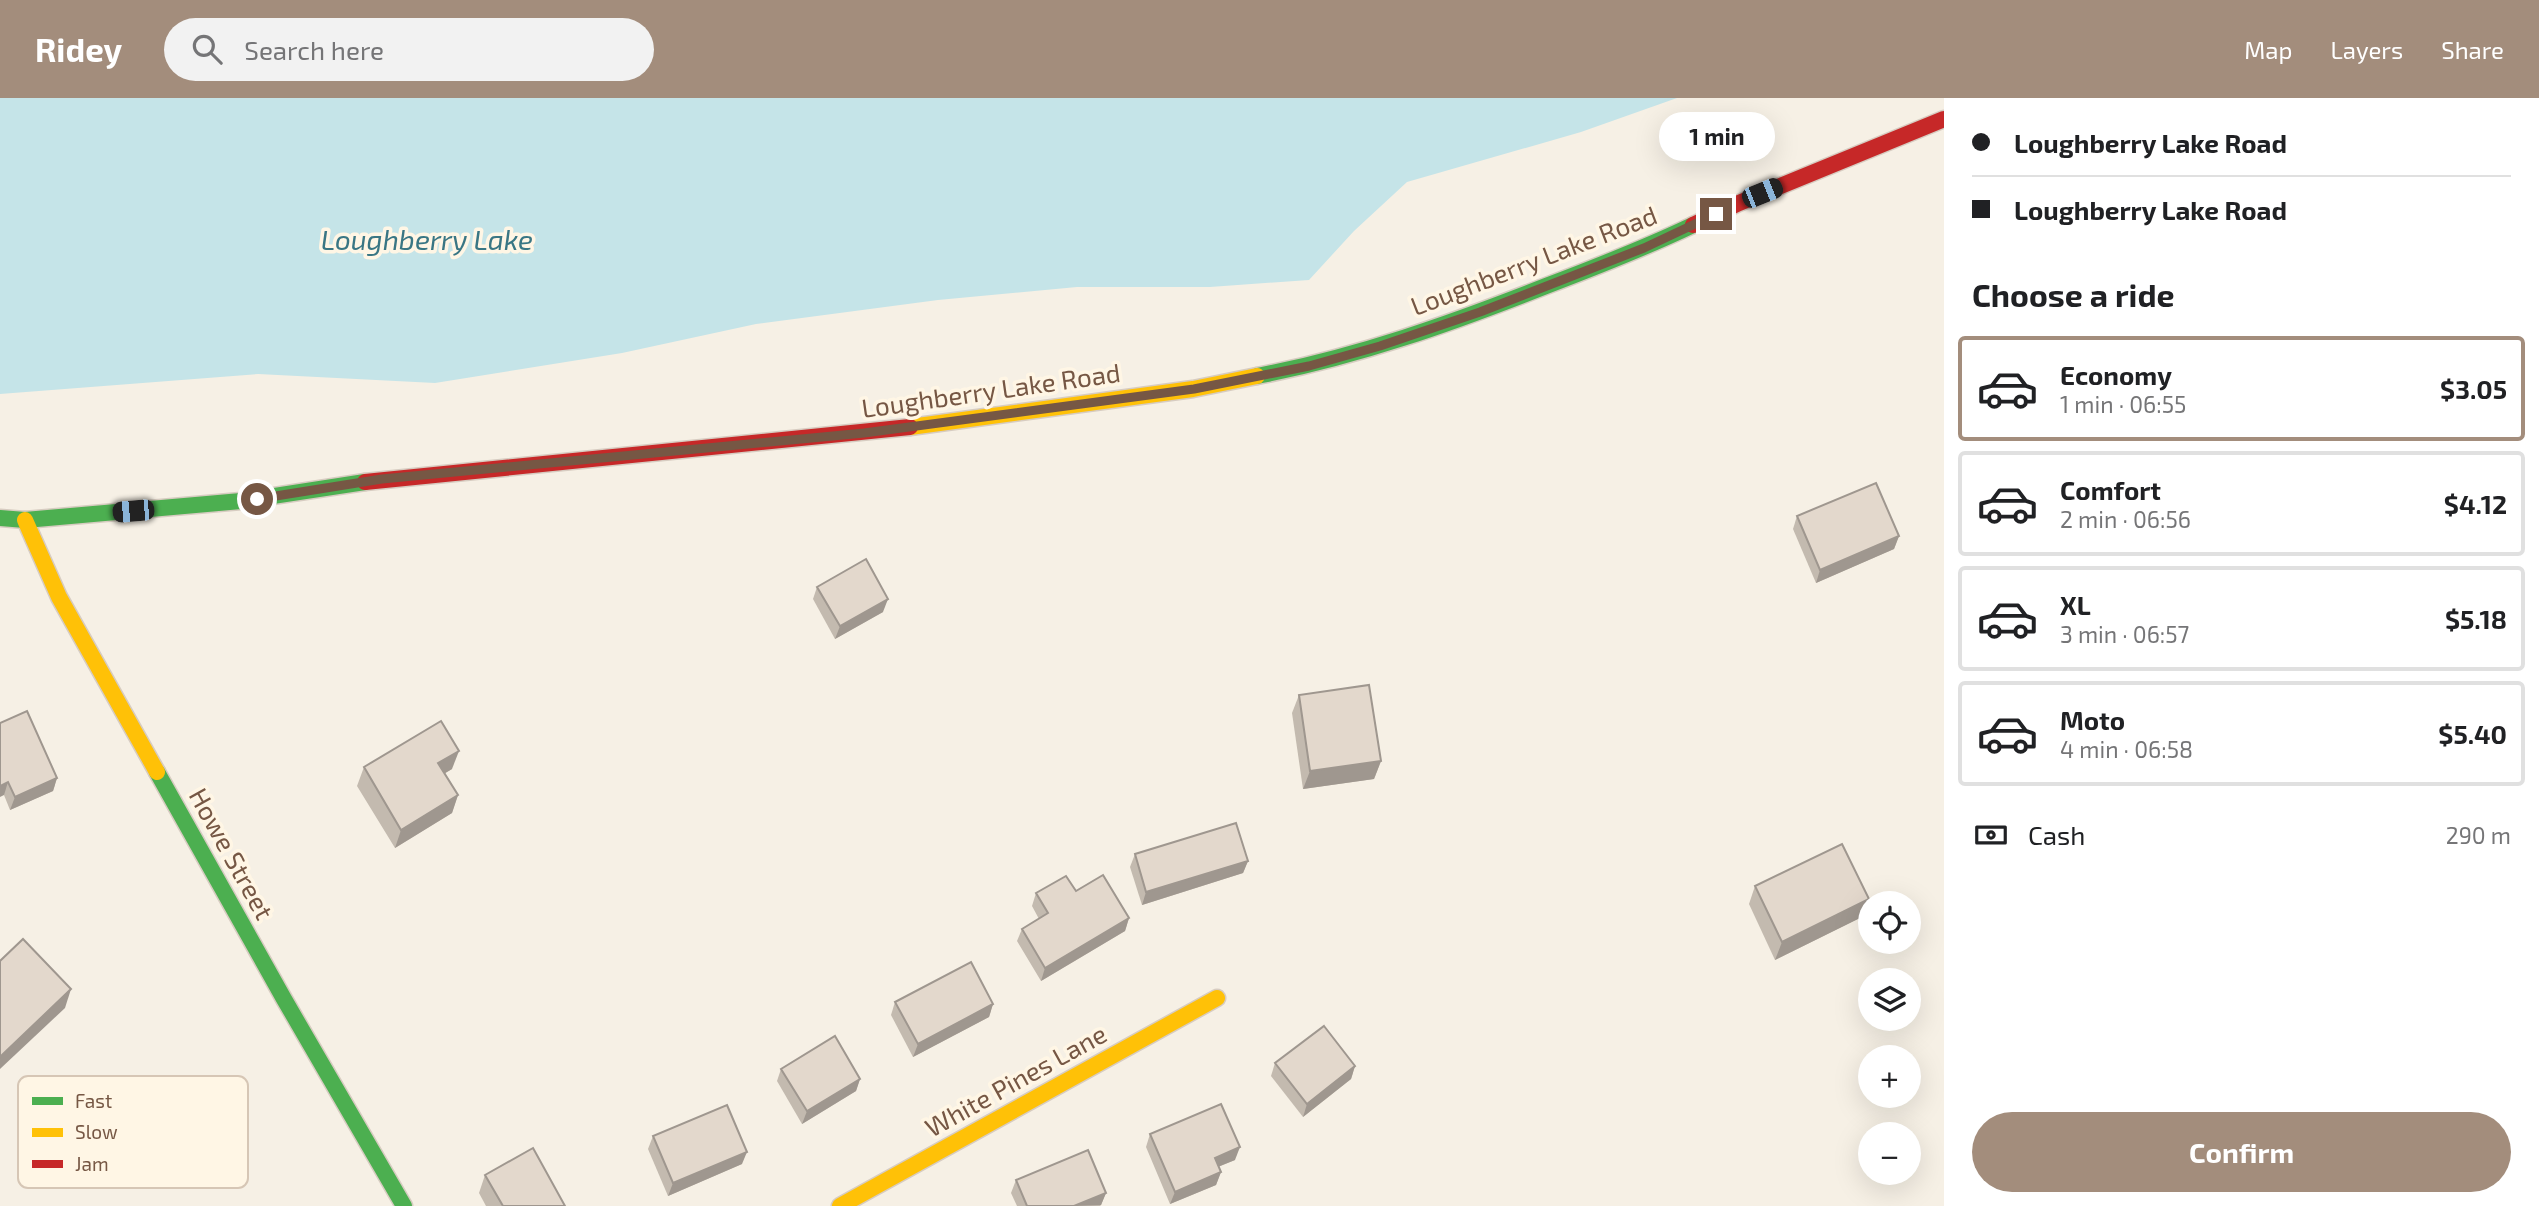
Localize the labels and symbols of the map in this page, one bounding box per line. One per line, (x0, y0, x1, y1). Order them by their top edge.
callout: 1 min (1658, 113, 1774, 162)
car (1739, 175, 1786, 211)
street label: Loughberry Lake Road (1406, 198, 1661, 321)
route end (1700, 198, 1732, 230)
water label: Loughberry Lake (321, 222, 533, 256)
street label: Loughberry Lake Road (859, 356, 1122, 423)
route start (241, 483, 273, 515)
car (112, 499, 155, 523)
street label: Howe Street (184, 782, 281, 924)
street label: White Pines Lane (919, 1017, 1111, 1142)
legend (18, 1076, 248, 1188)
text: Fast (75, 1089, 112, 1112)
text: Slow (75, 1120, 118, 1143)
text: Jam (75, 1152, 109, 1175)

